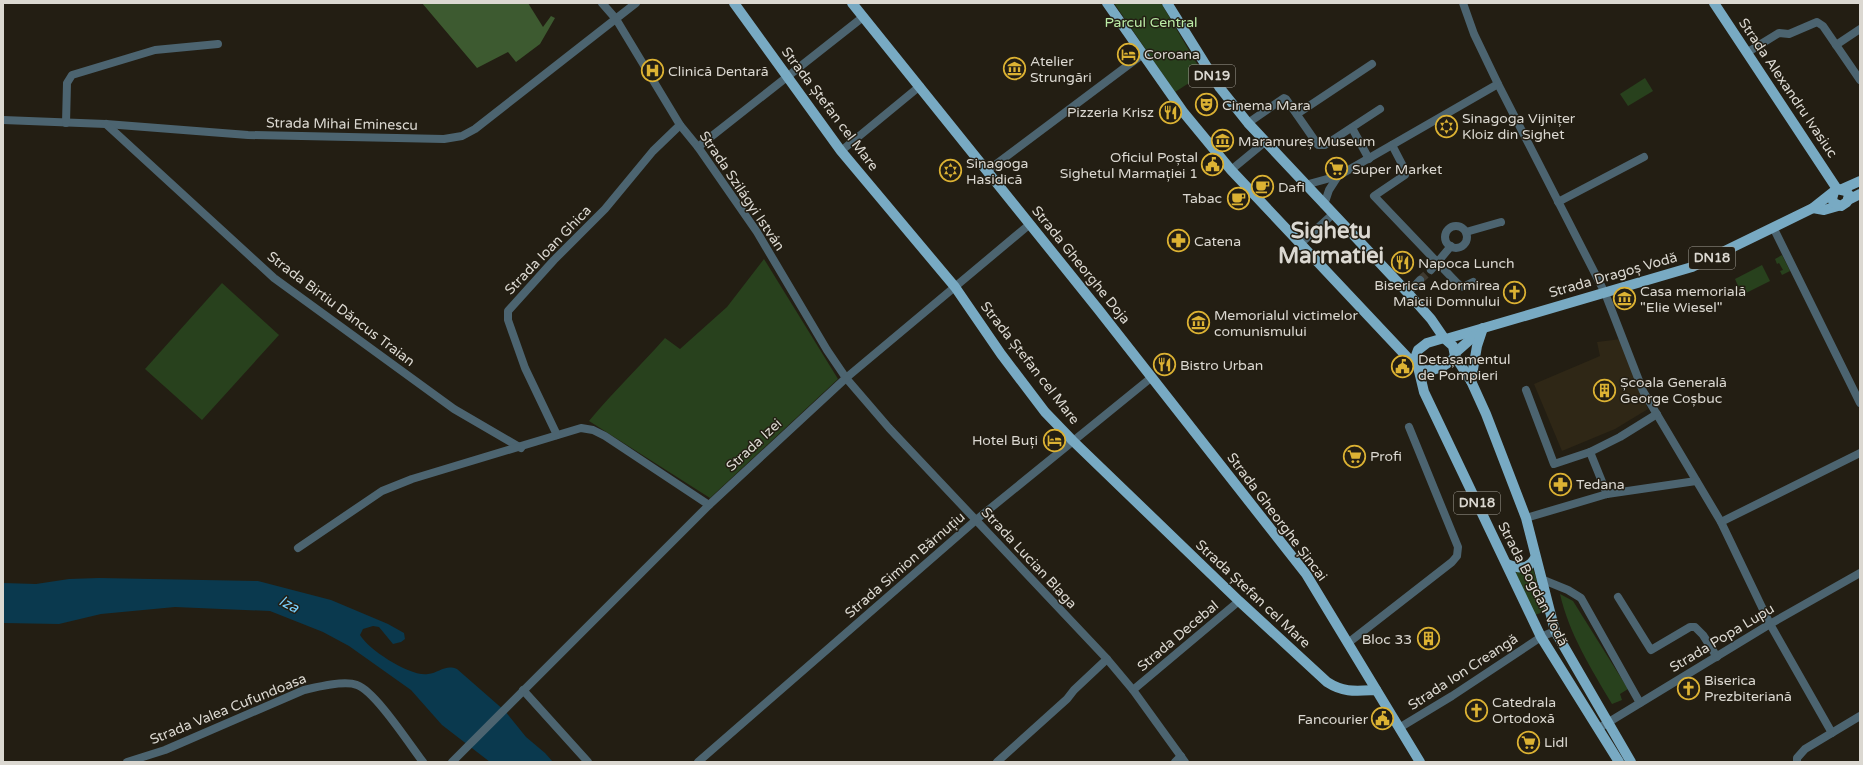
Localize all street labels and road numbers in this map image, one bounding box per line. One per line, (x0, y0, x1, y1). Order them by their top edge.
street label: Strada Alexandru Ivasiuc (1735, 15, 1841, 161)
street label: Strada Ștefan cel Mare (778, 44, 882, 174)
road number: DN19 (1189, 65, 1235, 87)
street label: Strada Mihai Eminescu (266, 114, 418, 134)
street label: Strada Szilágyi István (696, 128, 788, 254)
street label: Strada Ioan Ghica (501, 202, 595, 298)
street label: Strada Gheorghe Doja (1028, 203, 1134, 327)
road number: DN18 (1689, 247, 1735, 269)
street label: Strada Birtiu Dăncus Traian (264, 248, 418, 370)
street label: Strada Dragoș Vodă (1547, 249, 1679, 301)
street label: Strada Ștefan cel Mare (977, 298, 1083, 428)
street label: Strada Izei (723, 415, 785, 475)
street label: Strada Gheorghe Șincai (1223, 450, 1331, 584)
road number: DN18 (1454, 492, 1500, 514)
street label: Strada Lucian Blaga (978, 504, 1080, 612)
street label: Strada Simion Bărnuțiu (841, 508, 969, 622)
street label: Strada Bogdan Vodă (1494, 519, 1572, 649)
street label: Strada Ștefan cel Mare (1192, 536, 1314, 652)
street label: Strada Decebal (1134, 597, 1222, 675)
street label: Strada Popa Lupu (1667, 600, 1777, 676)
street label: Strada Ion Creangă (1405, 630, 1521, 714)
street label: Strada Valea Cufundoasa (147, 670, 309, 748)

